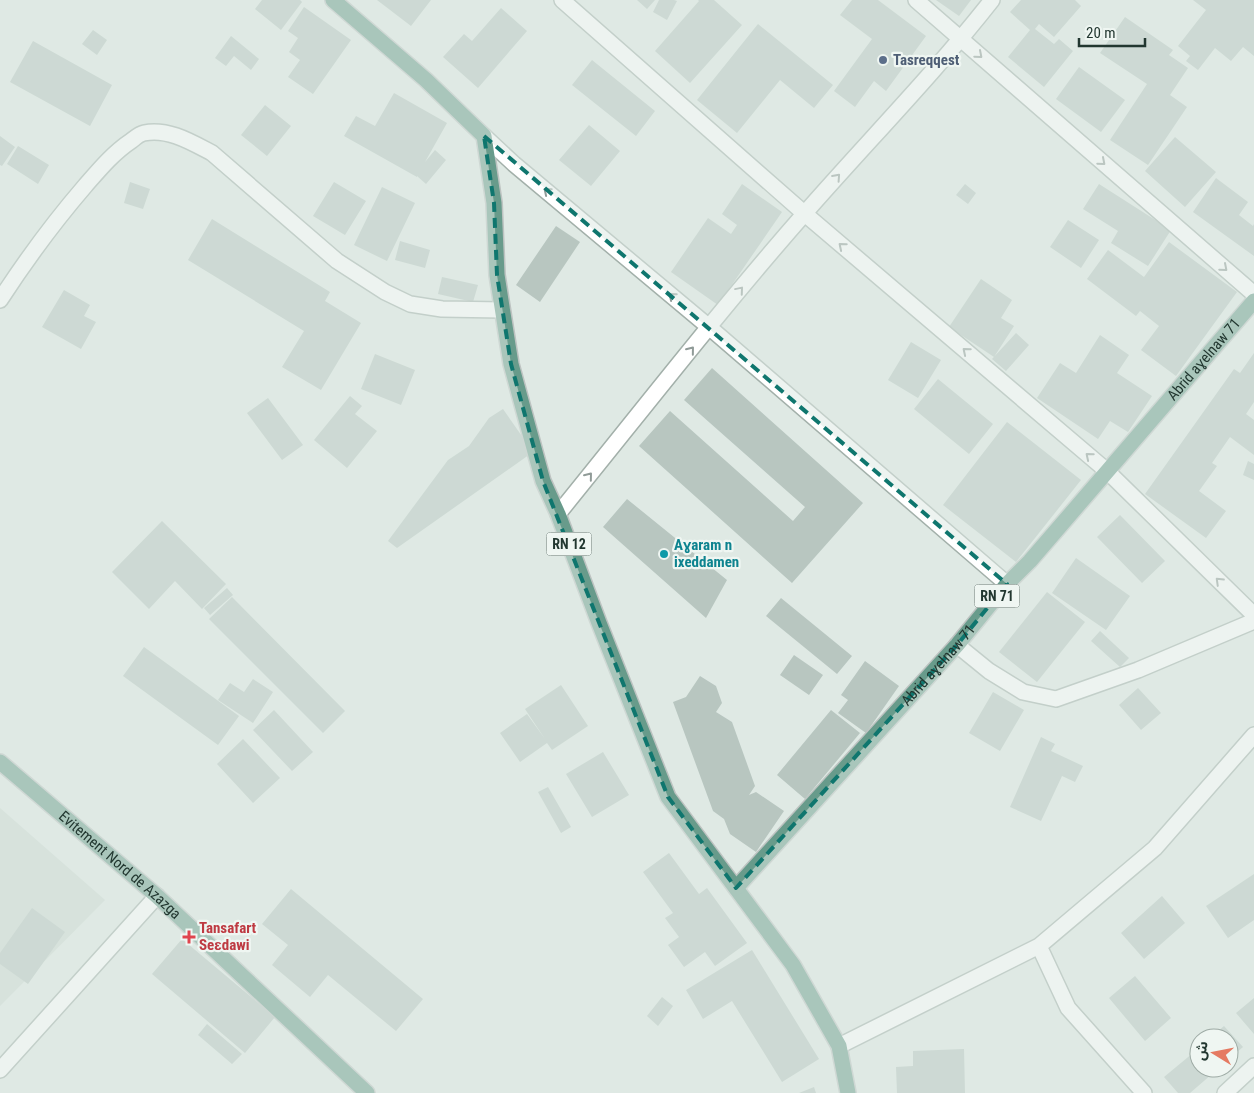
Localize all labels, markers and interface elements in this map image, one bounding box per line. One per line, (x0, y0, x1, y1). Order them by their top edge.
scale bar (1079, 15, 1145, 47)
text: 20 m (1086, 24, 1116, 42)
one-way arrow (973, 49, 982, 58)
place label: Tasreqqest (893, 51, 960, 69)
marker: Tasreqqest (877, 54, 889, 66)
one-way arrow (1096, 156, 1105, 165)
one-way arrow (831, 174, 840, 183)
one-way arrow (544, 189, 553, 197)
one-way arrow (839, 243, 848, 251)
one-way arrow (1219, 263, 1228, 272)
one-way arrow (735, 286, 744, 295)
one-way arrow (668, 292, 677, 301)
street label: Abrid aɣelnaw 71 (1163, 315, 1244, 404)
one-way arrow (685, 347, 693, 356)
one-way arrow (962, 348, 971, 357)
one-way arrow (1086, 453, 1095, 462)
one-way arrow (583, 473, 592, 482)
road number: RN 12 (546, 532, 592, 556)
place label: Aɣaram n ixeddamen (674, 536, 739, 571)
marker: Aɣaram n ixeddamen (658, 548, 670, 560)
one-way arrow (1216, 578, 1225, 587)
road number: RN 71 (974, 584, 1020, 608)
street label: Abrid aɣelnaw 71 (897, 621, 979, 709)
street label: Evitement Nord de Azazga (55, 807, 185, 923)
place label: Tansafart Seɛdawi (199, 919, 257, 954)
marker: Tansafart Seɛdawi (183, 931, 195, 943)
north arrow (1189, 1028, 1239, 1078)
text: ش (1192, 1040, 1211, 1062)

